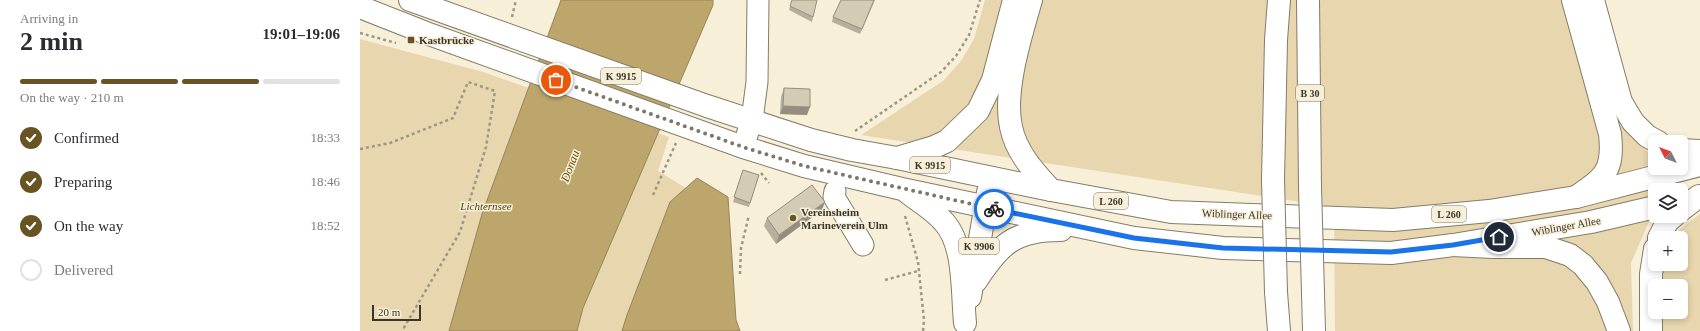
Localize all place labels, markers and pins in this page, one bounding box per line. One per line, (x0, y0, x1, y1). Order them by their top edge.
place label: Kastbrücke (419, 34, 474, 46)
marker: Kastbrücke (406, 35, 416, 45)
pin (539, 63, 573, 97)
place label: Vereinsheim Marineverein Ulm (801, 206, 888, 231)
marker: Vereinsheim Marineverein Ulm (788, 213, 798, 223)
pin (1482, 220, 1516, 254)

